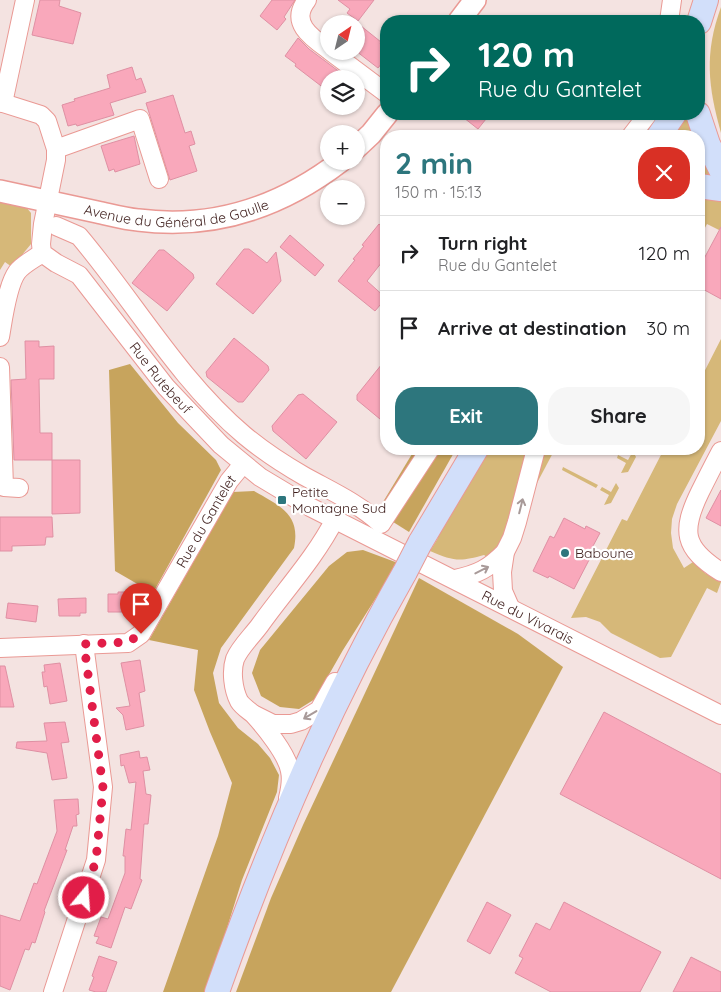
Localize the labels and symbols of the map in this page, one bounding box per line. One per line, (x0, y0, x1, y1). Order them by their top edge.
north arrow (320, 15, 365, 60)
street label: Avenue du Général de Gaulle (82, 195, 272, 231)
street label: Rue Rutebeuf (125, 338, 196, 418)
street label: Rue du Gantelet (172, 471, 240, 571)
place label: Petite Montagne Sud (292, 483, 386, 517)
marker: Petite Montagne Sud (276, 494, 288, 506)
one-way arrow (517, 499, 526, 515)
place label: Baboune (575, 544, 634, 562)
marker: Baboune (559, 547, 571, 559)
one-way arrow (475, 565, 490, 575)
pin (120, 583, 162, 634)
street label: Rue du Vivarais (479, 586, 577, 648)
one-way arrow (304, 711, 318, 721)
position arrow (57, 871, 109, 923)

